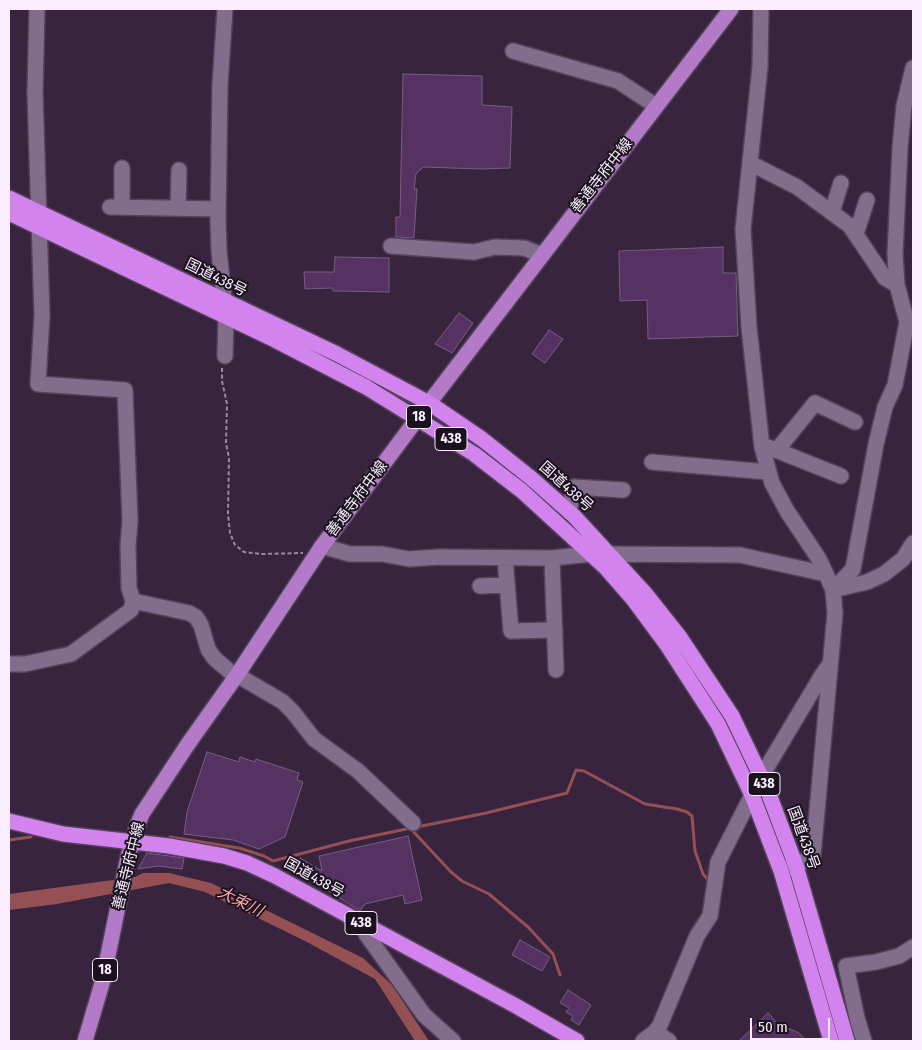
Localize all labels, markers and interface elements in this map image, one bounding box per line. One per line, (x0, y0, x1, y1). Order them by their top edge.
street label: 善通寺府中線 (567, 135, 637, 217)
street label: 国道438号 (182, 255, 250, 301)
road number: 18 (406, 406, 432, 428)
road number: 438 (435, 428, 467, 450)
street label: 善通寺府中線 (323, 458, 391, 540)
street label: 国道438号 (535, 458, 597, 516)
road number: 438 (748, 772, 780, 796)
street label: 国道438号 (783, 804, 823, 872)
street label: 善通寺府中線 (109, 820, 149, 912)
street label: 国道438号 (281, 854, 347, 902)
water label: 大束川 (214, 883, 266, 921)
road number: 438 (345, 911, 377, 934)
road number: 18 (92, 958, 118, 982)
scale bar (752, 1008, 832, 1040)
text: 50 m (758, 1018, 788, 1036)

